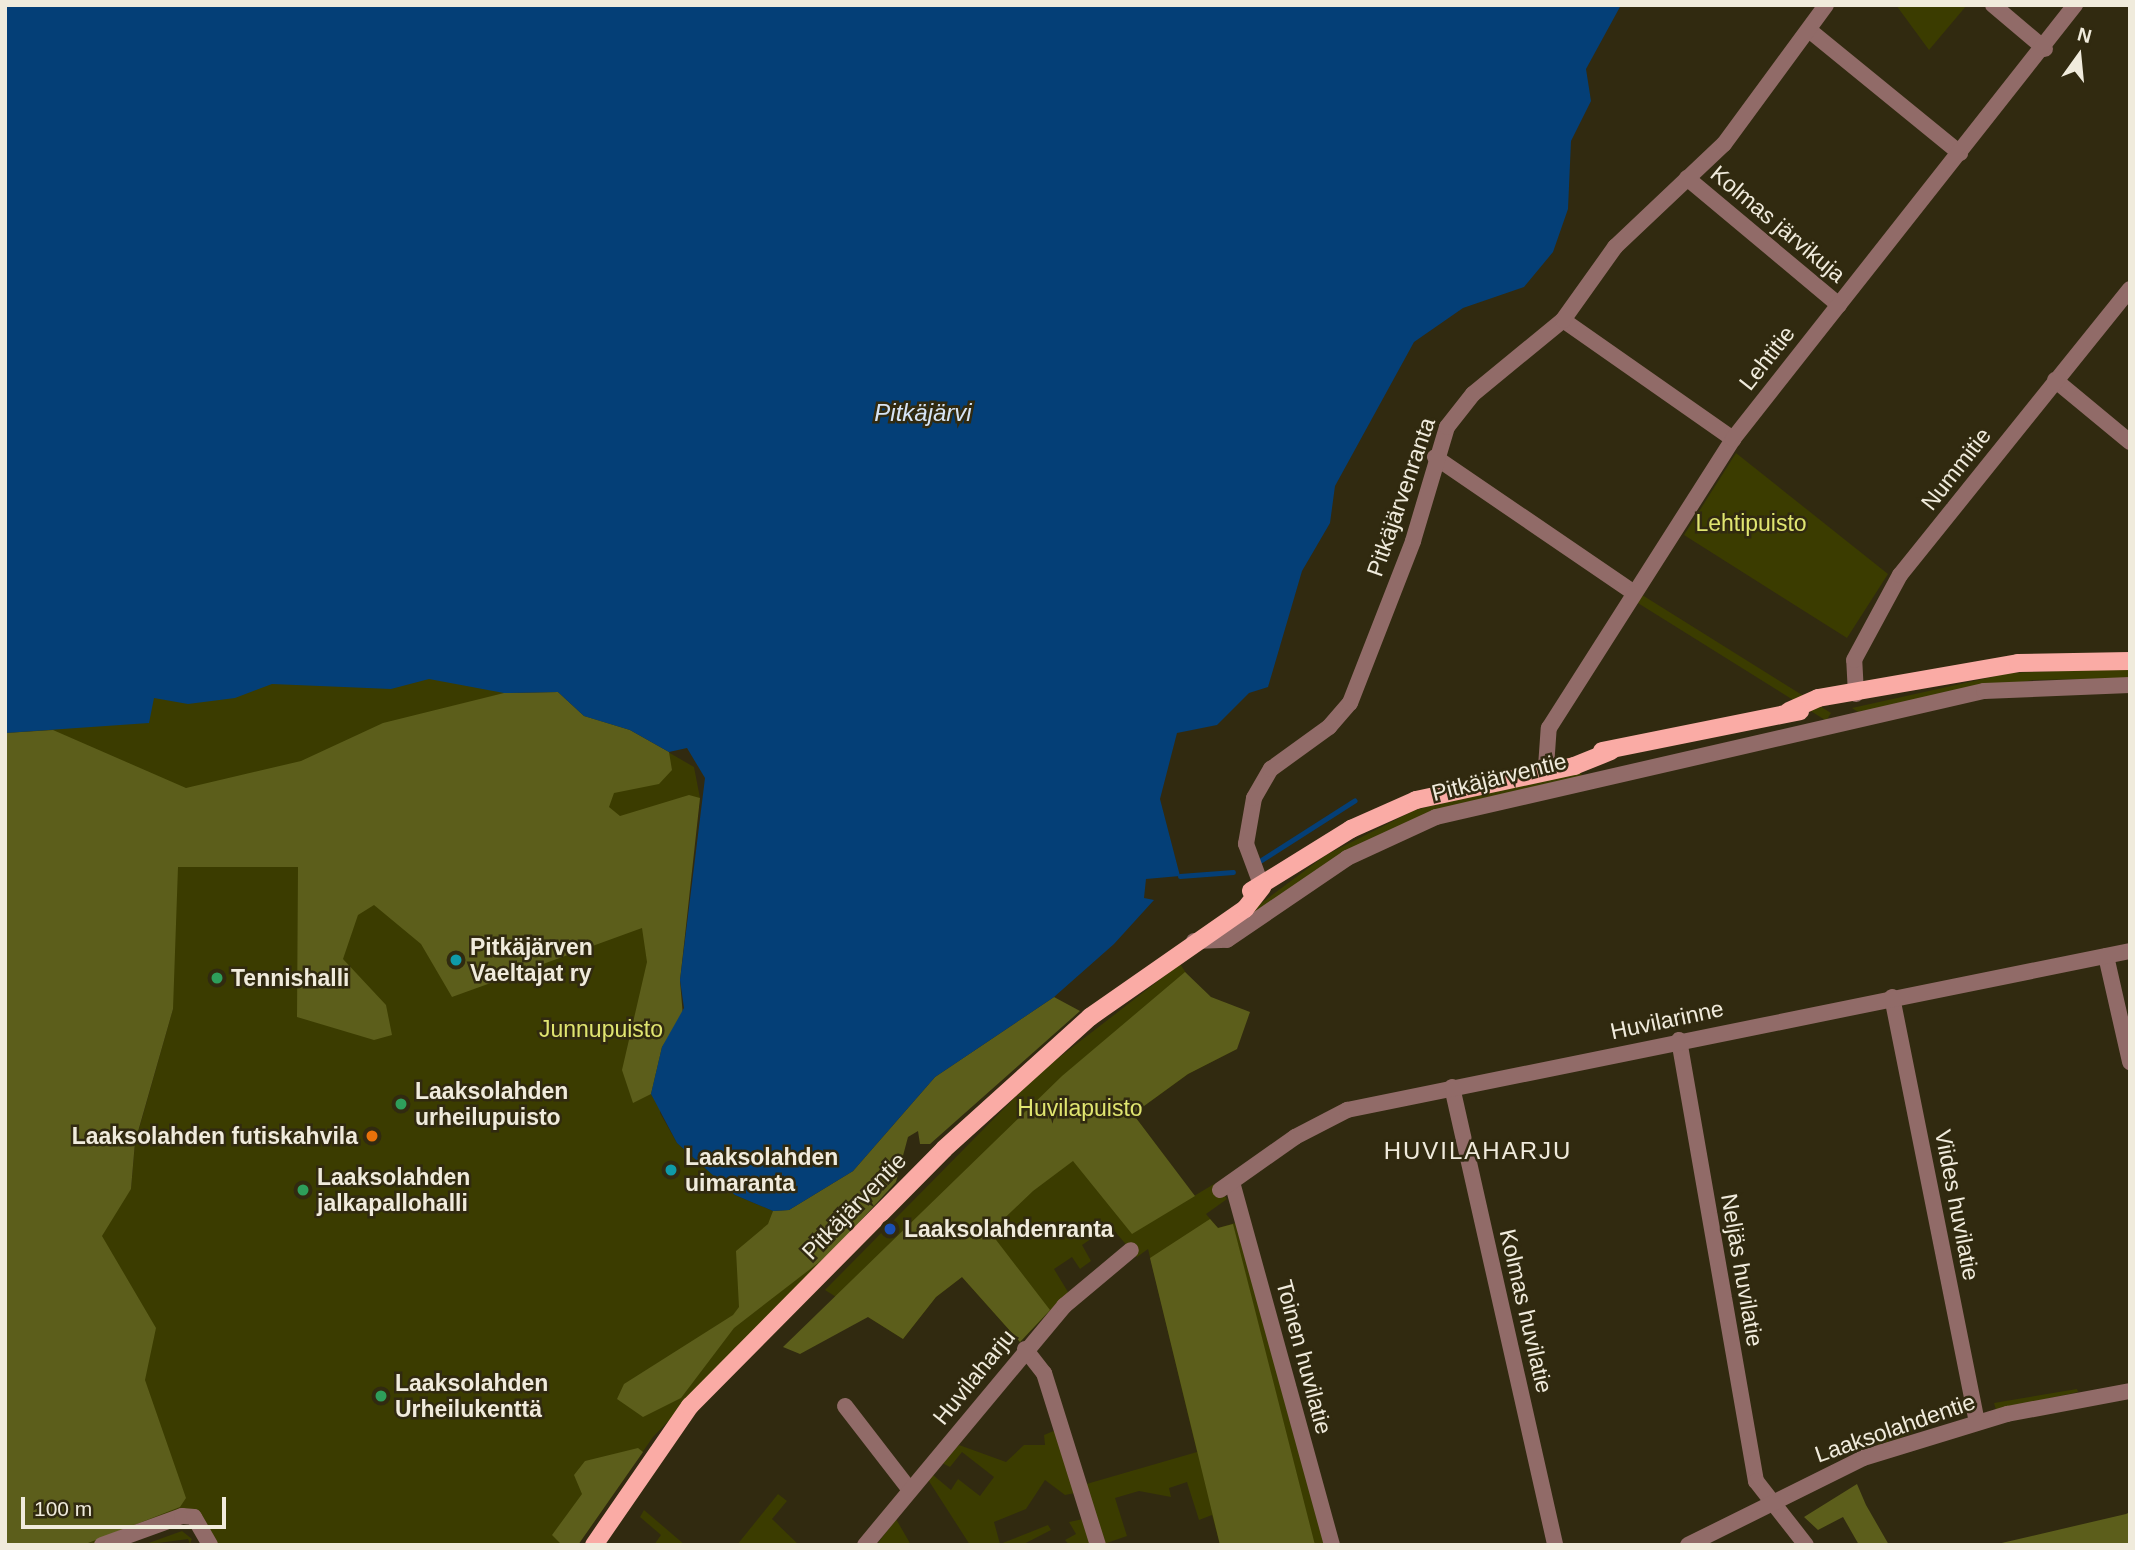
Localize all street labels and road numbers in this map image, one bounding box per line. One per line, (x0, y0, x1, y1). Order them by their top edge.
street label: Kolmas järvikuja (1705, 160, 1851, 288)
street label: Lehtitie (1733, 320, 1801, 396)
street label: Pitkäjärvenranta (1361, 414, 1441, 580)
street label: Nummitie (1915, 422, 1997, 516)
street label: Pitkäjärventie (1429, 747, 1569, 807)
street label: Huvilarinne (1608, 995, 1726, 1045)
street label: Viides huvilatie (1929, 1127, 1985, 1283)
street label: Pitkäjärventie (796, 1147, 912, 1265)
street label: Neljäs huvilatie (1715, 1191, 1769, 1349)
street label: Kolmas huvilatie (1494, 1226, 1558, 1396)
street label: Toinen huvilatie (1270, 1277, 1338, 1437)
street label: Huvilaharju (927, 1324, 1021, 1430)
street label: Laaksolahdentie (1811, 1388, 1979, 1468)

